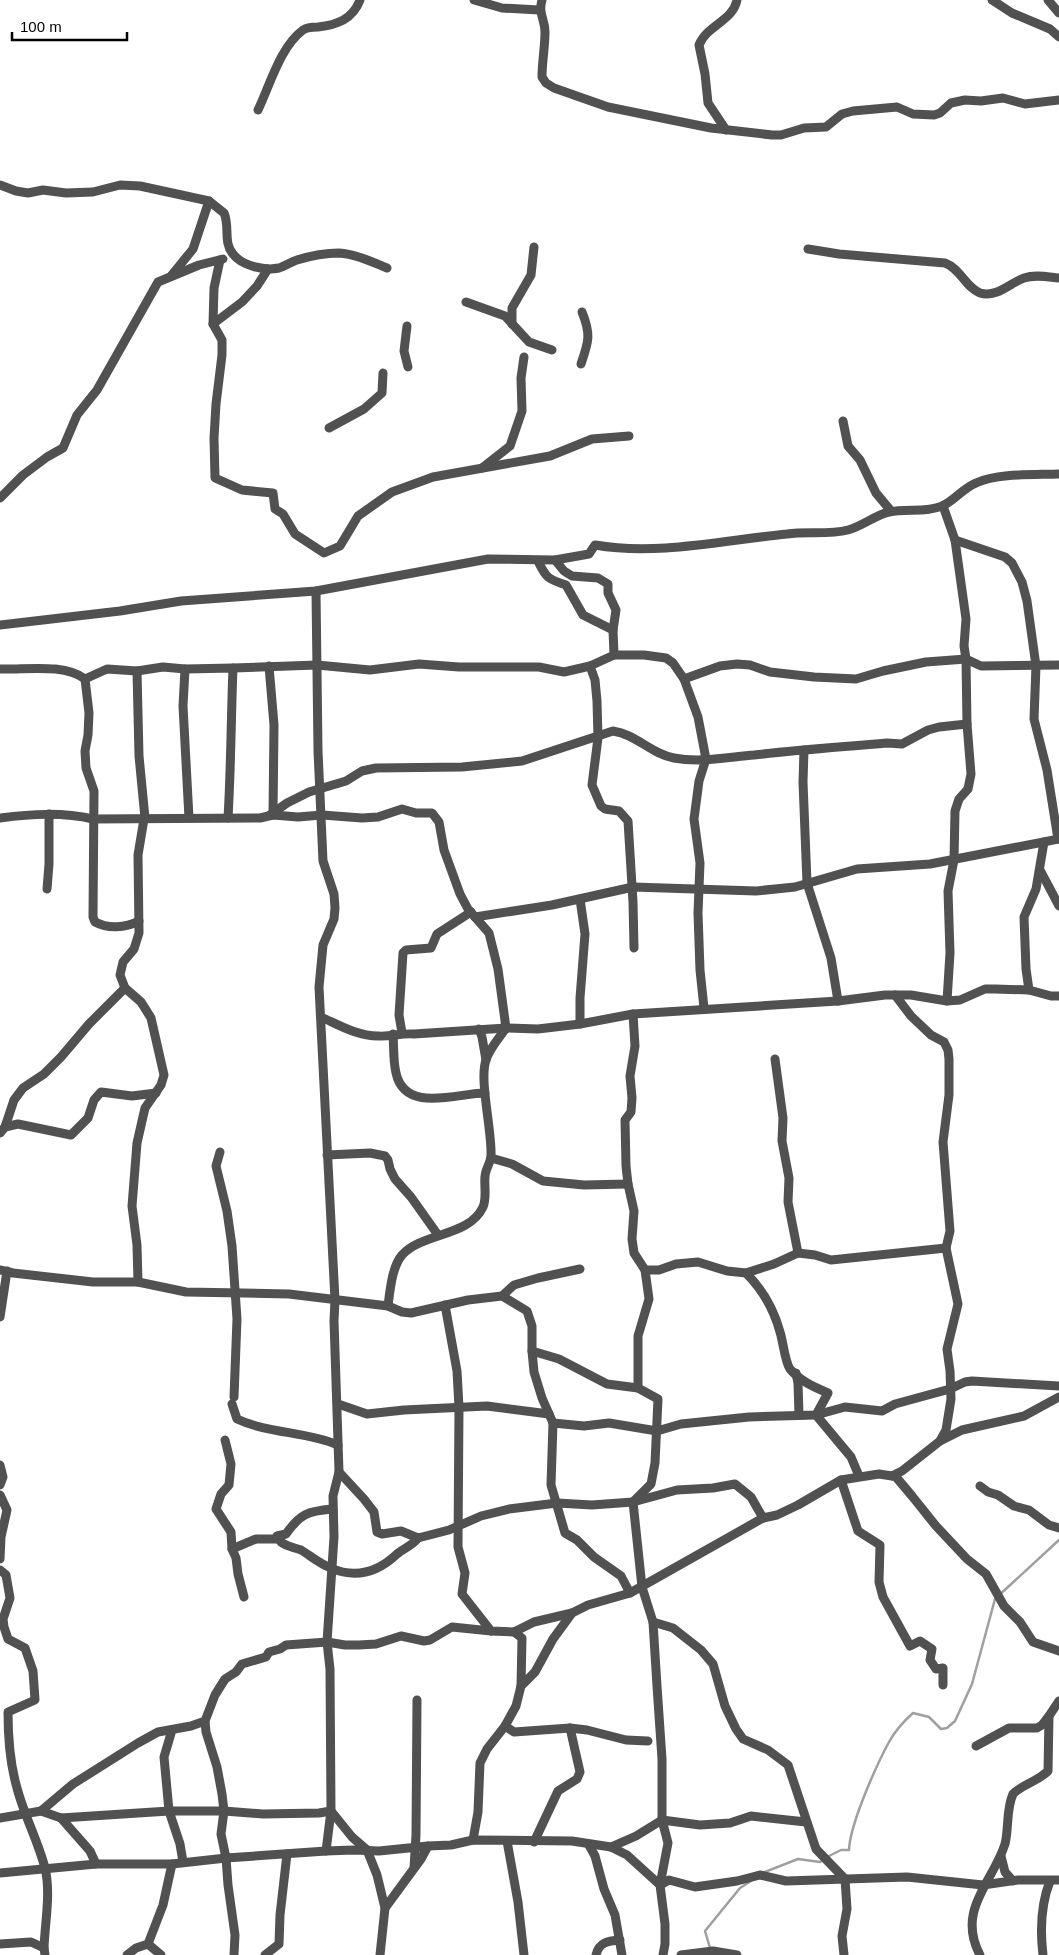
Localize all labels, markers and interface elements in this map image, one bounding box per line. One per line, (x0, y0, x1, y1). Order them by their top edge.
scale bar (12, 10, 128, 42)
text: 100 m (20, 18, 62, 35)

